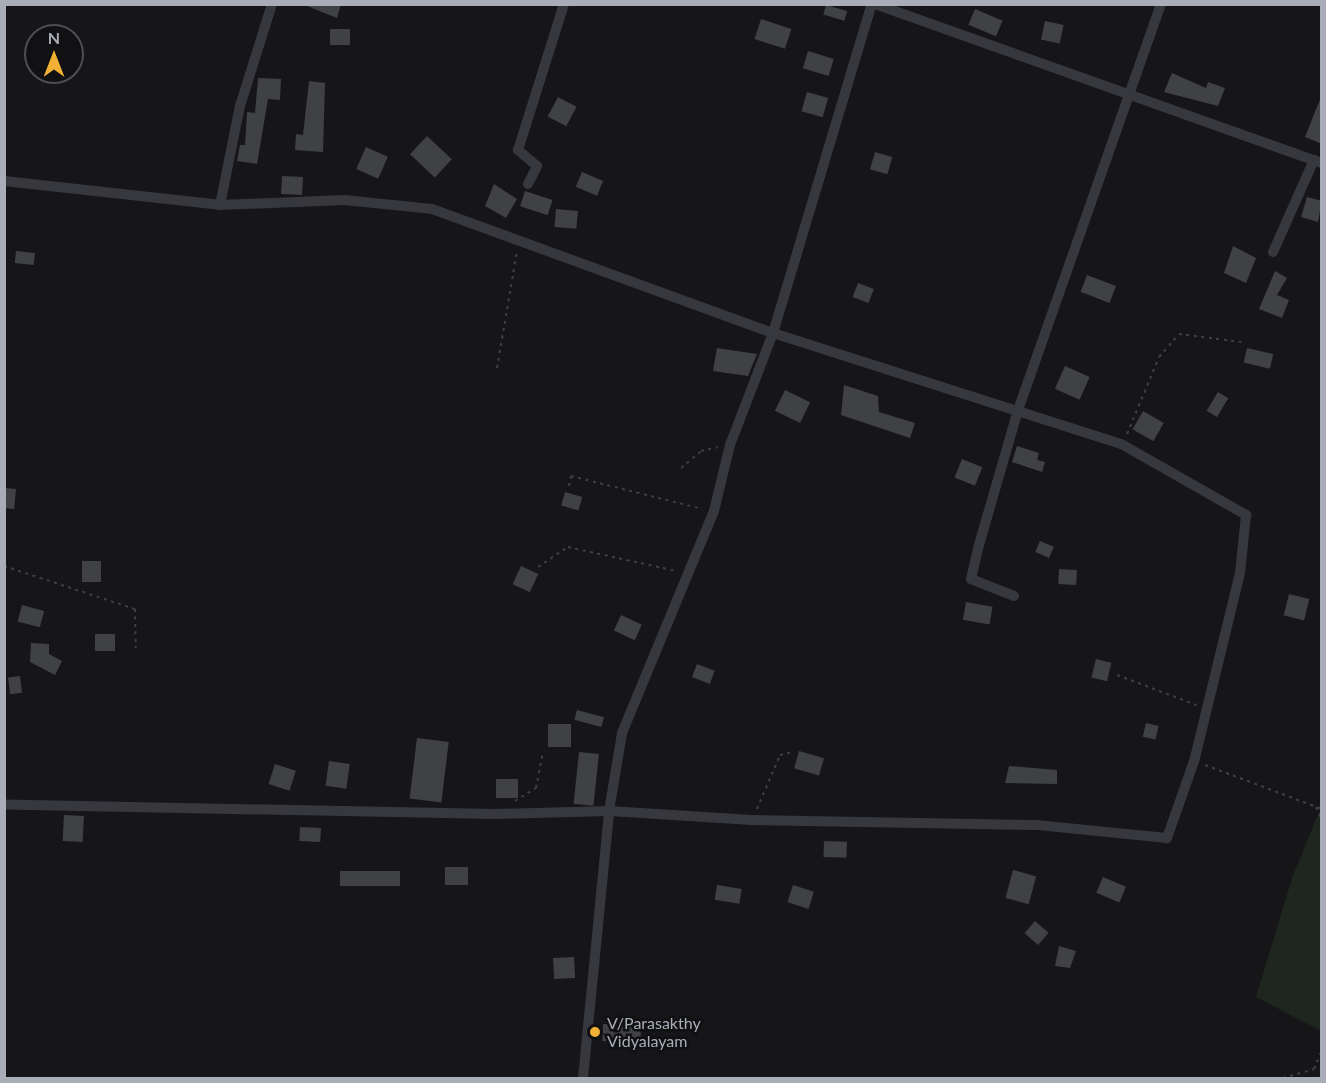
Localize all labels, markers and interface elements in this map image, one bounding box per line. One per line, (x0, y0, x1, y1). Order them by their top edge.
north arrow (24, 24, 84, 84)
text: N (48, 28, 60, 47)
place label: V/Parasakthy Vidyalayam (607, 1013, 701, 1051)
marker: V/Parasakthy Vidyalayam (588, 1025, 602, 1039)

